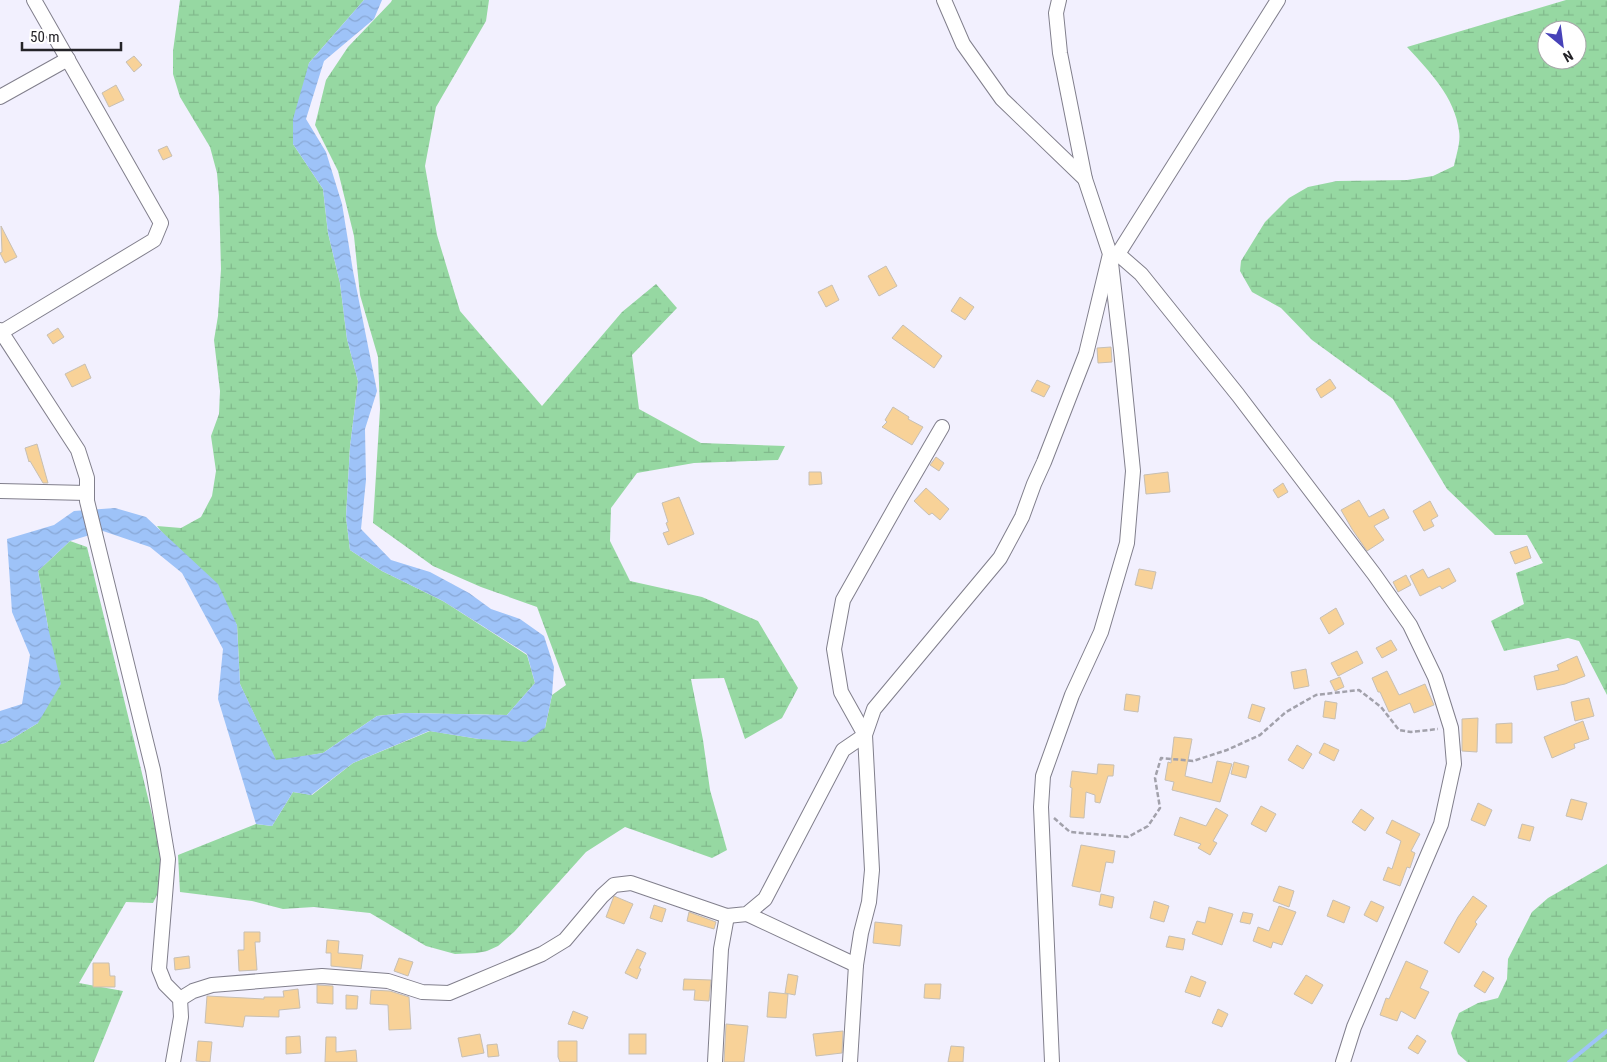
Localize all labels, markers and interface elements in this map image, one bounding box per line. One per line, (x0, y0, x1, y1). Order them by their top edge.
scale bar (22, 20, 121, 52)
north arrow (1537, 20, 1587, 70)
text: 50 m (30, 28, 60, 46)
text: N (1561, 47, 1576, 65)

